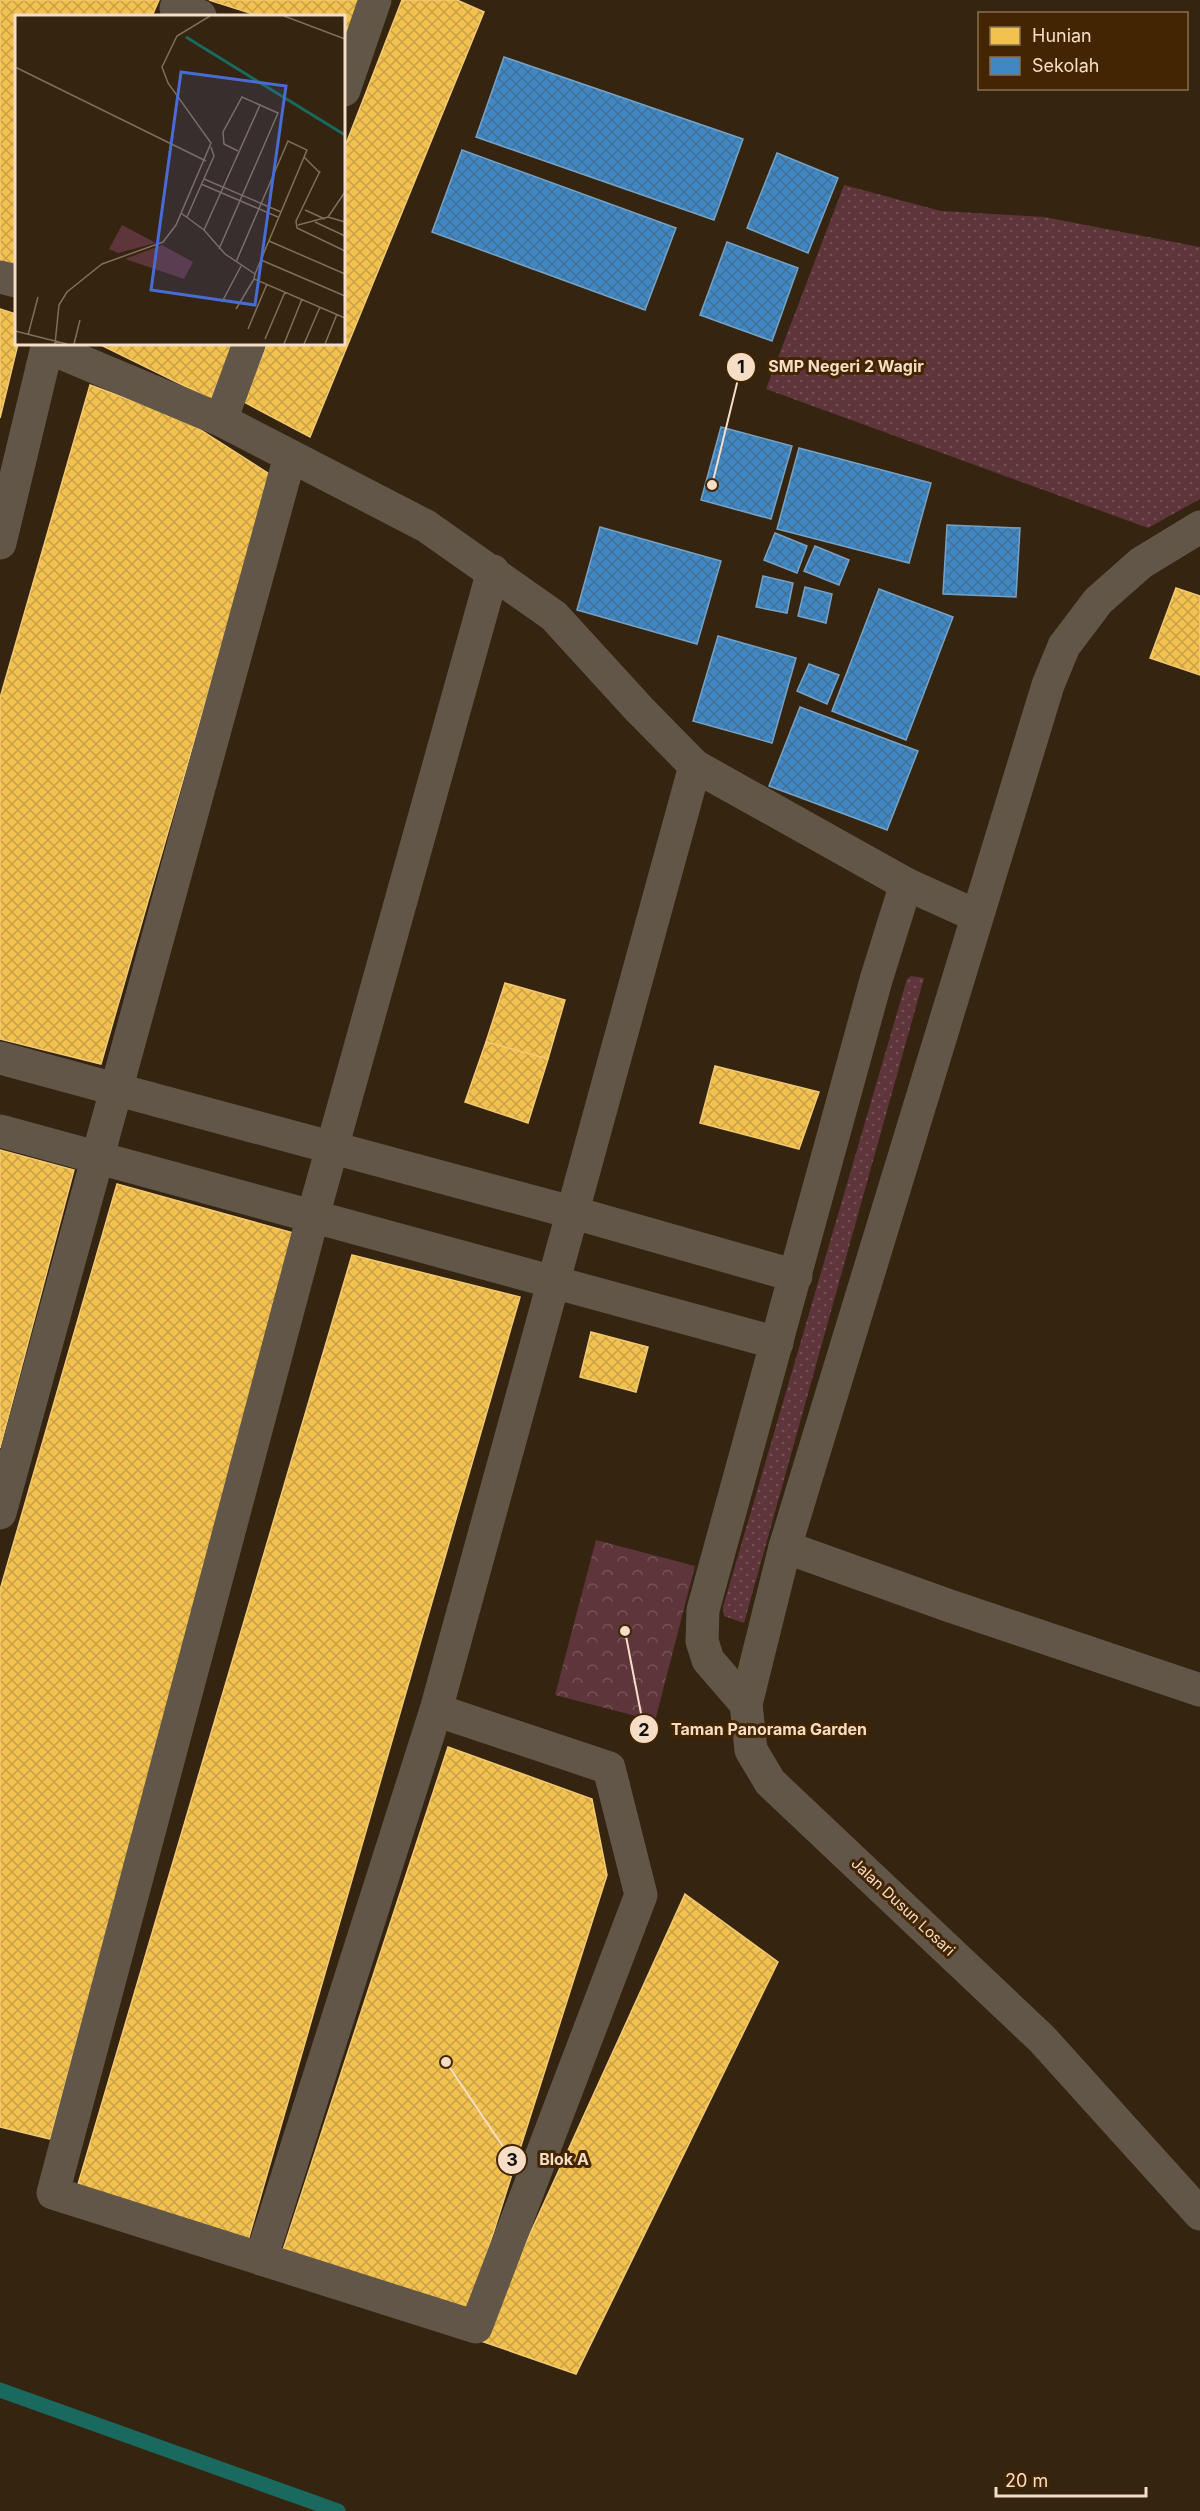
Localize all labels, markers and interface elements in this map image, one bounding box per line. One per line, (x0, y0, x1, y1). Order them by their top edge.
legend (978, 12, 1188, 90)
inset map (15, 15, 345, 345)
text: Hunian (1032, 25, 1092, 46)
text: Sekolah (1032, 55, 1099, 76)
callout: SMP Negeri 2 Wagir (726, 350, 936, 384)
text: 1 (737, 356, 745, 377)
text: SMP Negeri 2 Wagir (768, 356, 924, 376)
callout: Taman Panorama Garden (629, 1712, 879, 1746)
text: 2 (638, 1719, 650, 1740)
text: Taman Panorama Garden (671, 1719, 867, 1739)
street label: Jalan Dusun Losari (847, 1854, 959, 1960)
callout: Blok A (497, 2143, 601, 2177)
text: 3 (506, 2149, 518, 2170)
text: Blok A (539, 2149, 589, 2169)
scale bar (996, 2460, 1146, 2498)
text: 20 m (1005, 2470, 1048, 2491)

